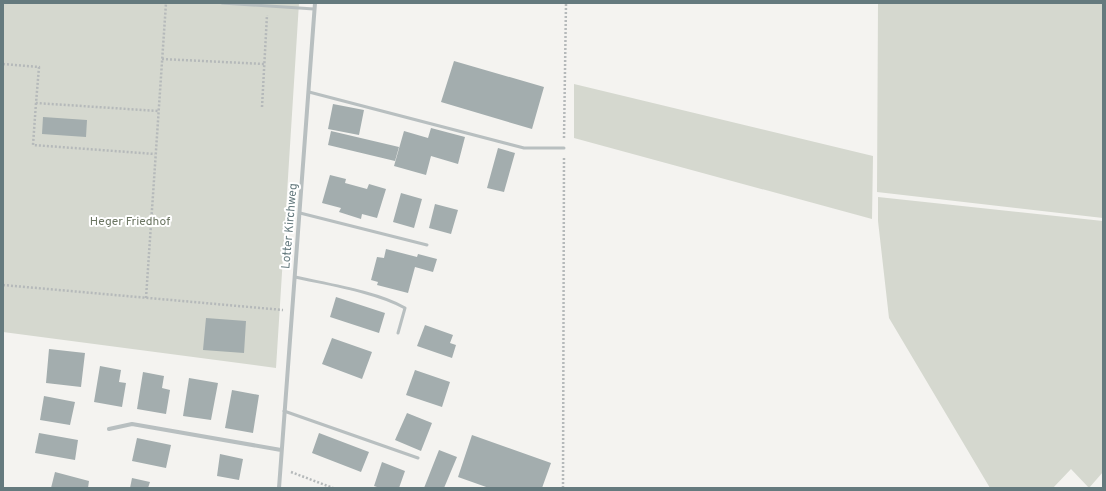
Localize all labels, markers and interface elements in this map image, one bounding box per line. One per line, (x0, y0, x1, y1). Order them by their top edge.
street label: Lotter Kirchweg (278, 183, 302, 270)
park label: Heger Friedhof (90, 214, 170, 230)

